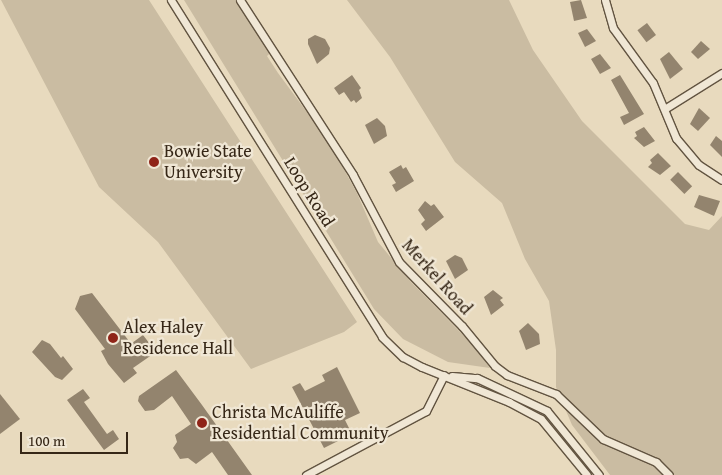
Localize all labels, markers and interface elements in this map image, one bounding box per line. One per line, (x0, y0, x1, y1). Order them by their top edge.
place label: Bowie State University (164, 141, 252, 183)
street label: Loop Road (279, 153, 339, 231)
marker: Bowie State University (148, 156, 160, 168)
street label: Merkel Road (397, 235, 477, 319)
place label: Alex Haley Residence Hall (123, 317, 233, 359)
marker: Alex Haley Residence Hall (107, 332, 119, 344)
place label: Christa McAuliffe Residential Community (212, 402, 389, 444)
marker: Christa McAuliffe Residential Community (196, 417, 208, 429)
scale bar (22, 422, 130, 454)
text: 100 m (28, 430, 65, 451)

